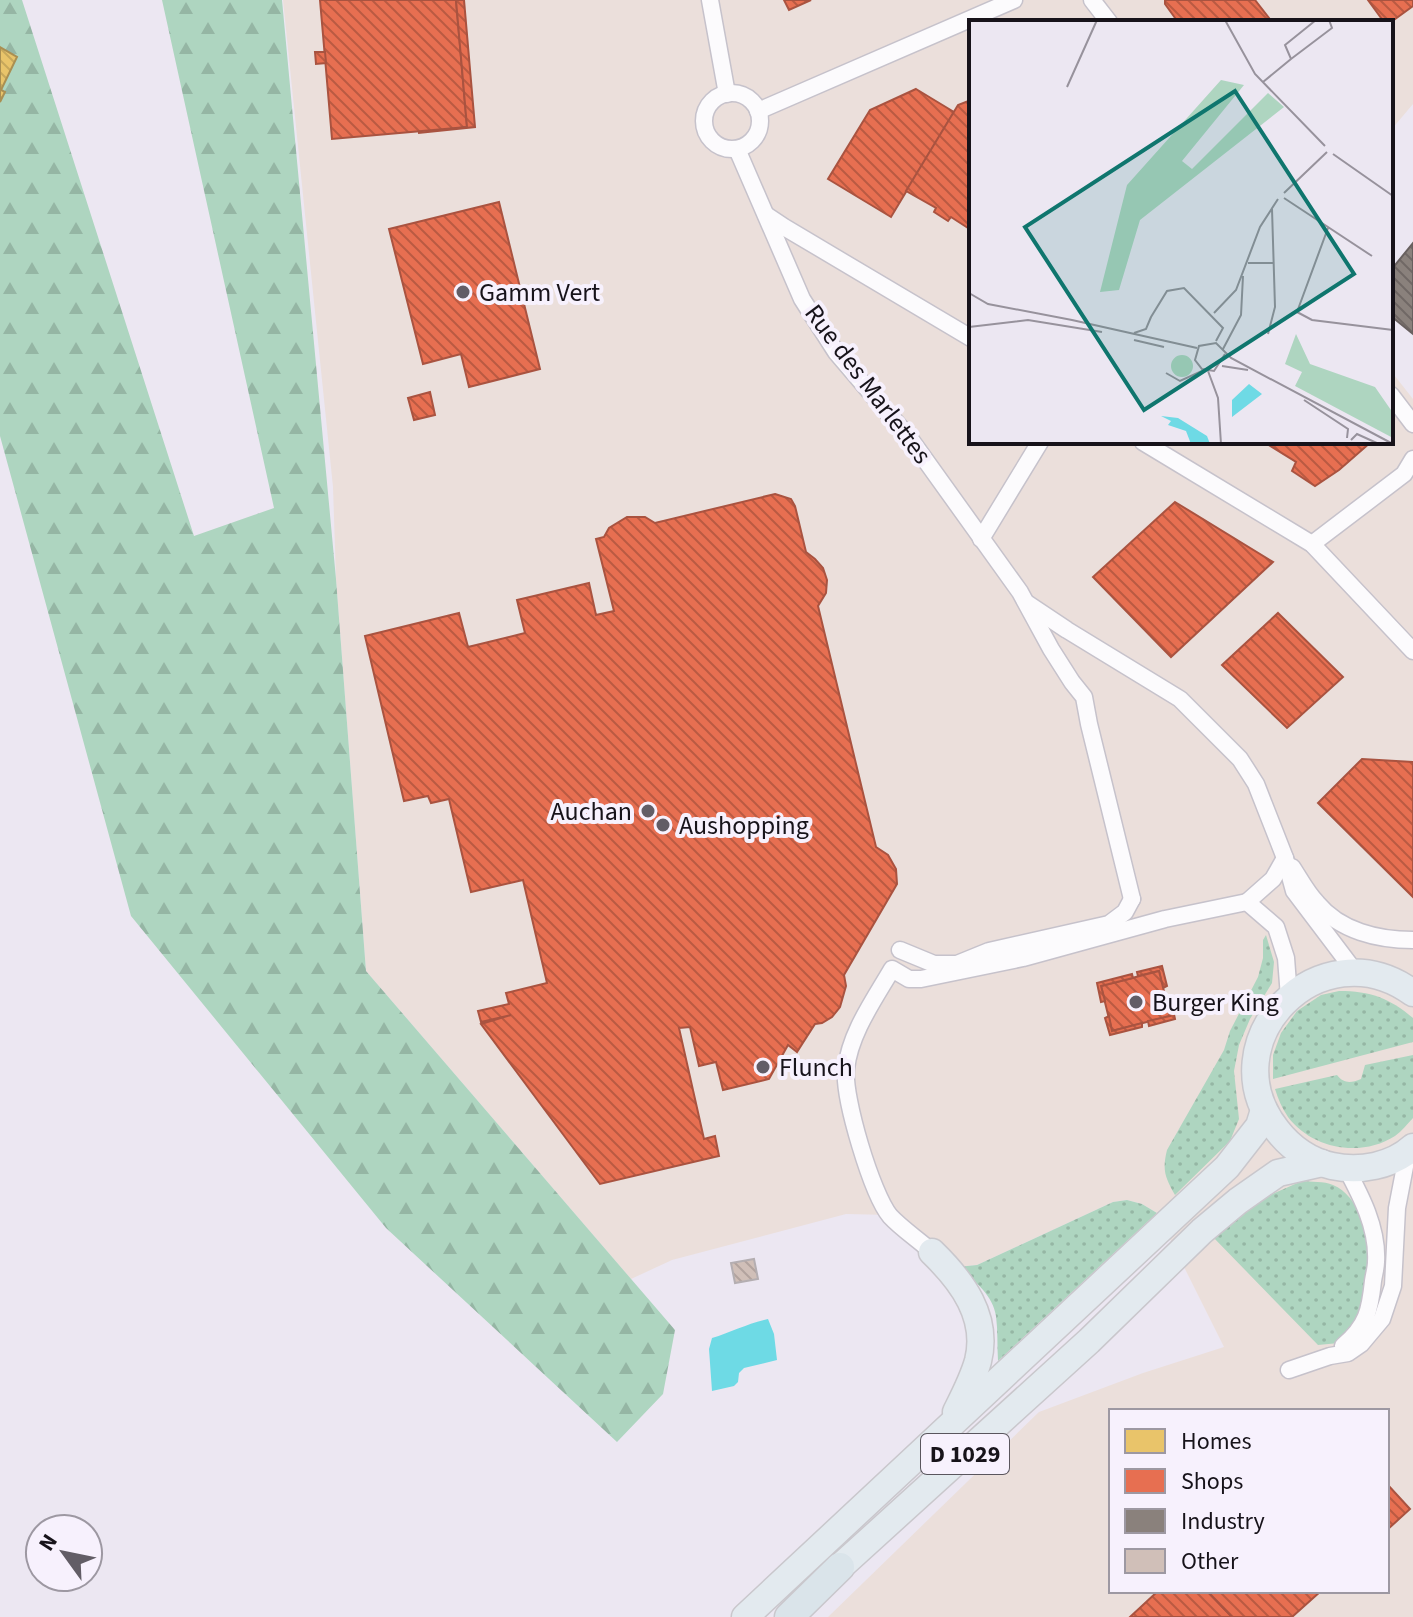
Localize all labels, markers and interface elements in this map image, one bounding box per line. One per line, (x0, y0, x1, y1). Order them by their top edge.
inset map (969, 20, 1393, 444)
place label: Gamm Vert (479, 274, 600, 311)
marker: Gamm Vert (454, 283, 472, 301)
street label: Rue des Marlettes (796, 296, 940, 472)
place label: Auchan (551, 793, 632, 830)
marker: Auchan (639, 802, 657, 820)
place label: Aushopping (679, 807, 809, 844)
marker: Aushopping (654, 816, 672, 834)
place label: Burger King (1152, 984, 1279, 1021)
marker: Burger King (1127, 993, 1145, 1011)
place label: Flunch (779, 1049, 853, 1086)
marker: Flunch (754, 1058, 772, 1076)
legend (1109, 1409, 1389, 1593)
text: Homes (1181, 1424, 1252, 1459)
road number: D 1029 (921, 1434, 1009, 1474)
text: Shops (1181, 1464, 1243, 1499)
text: Industry (1181, 1504, 1265, 1539)
north arrow (24, 1513, 104, 1593)
text: N (31, 1528, 65, 1558)
text: Other (1181, 1544, 1239, 1579)

